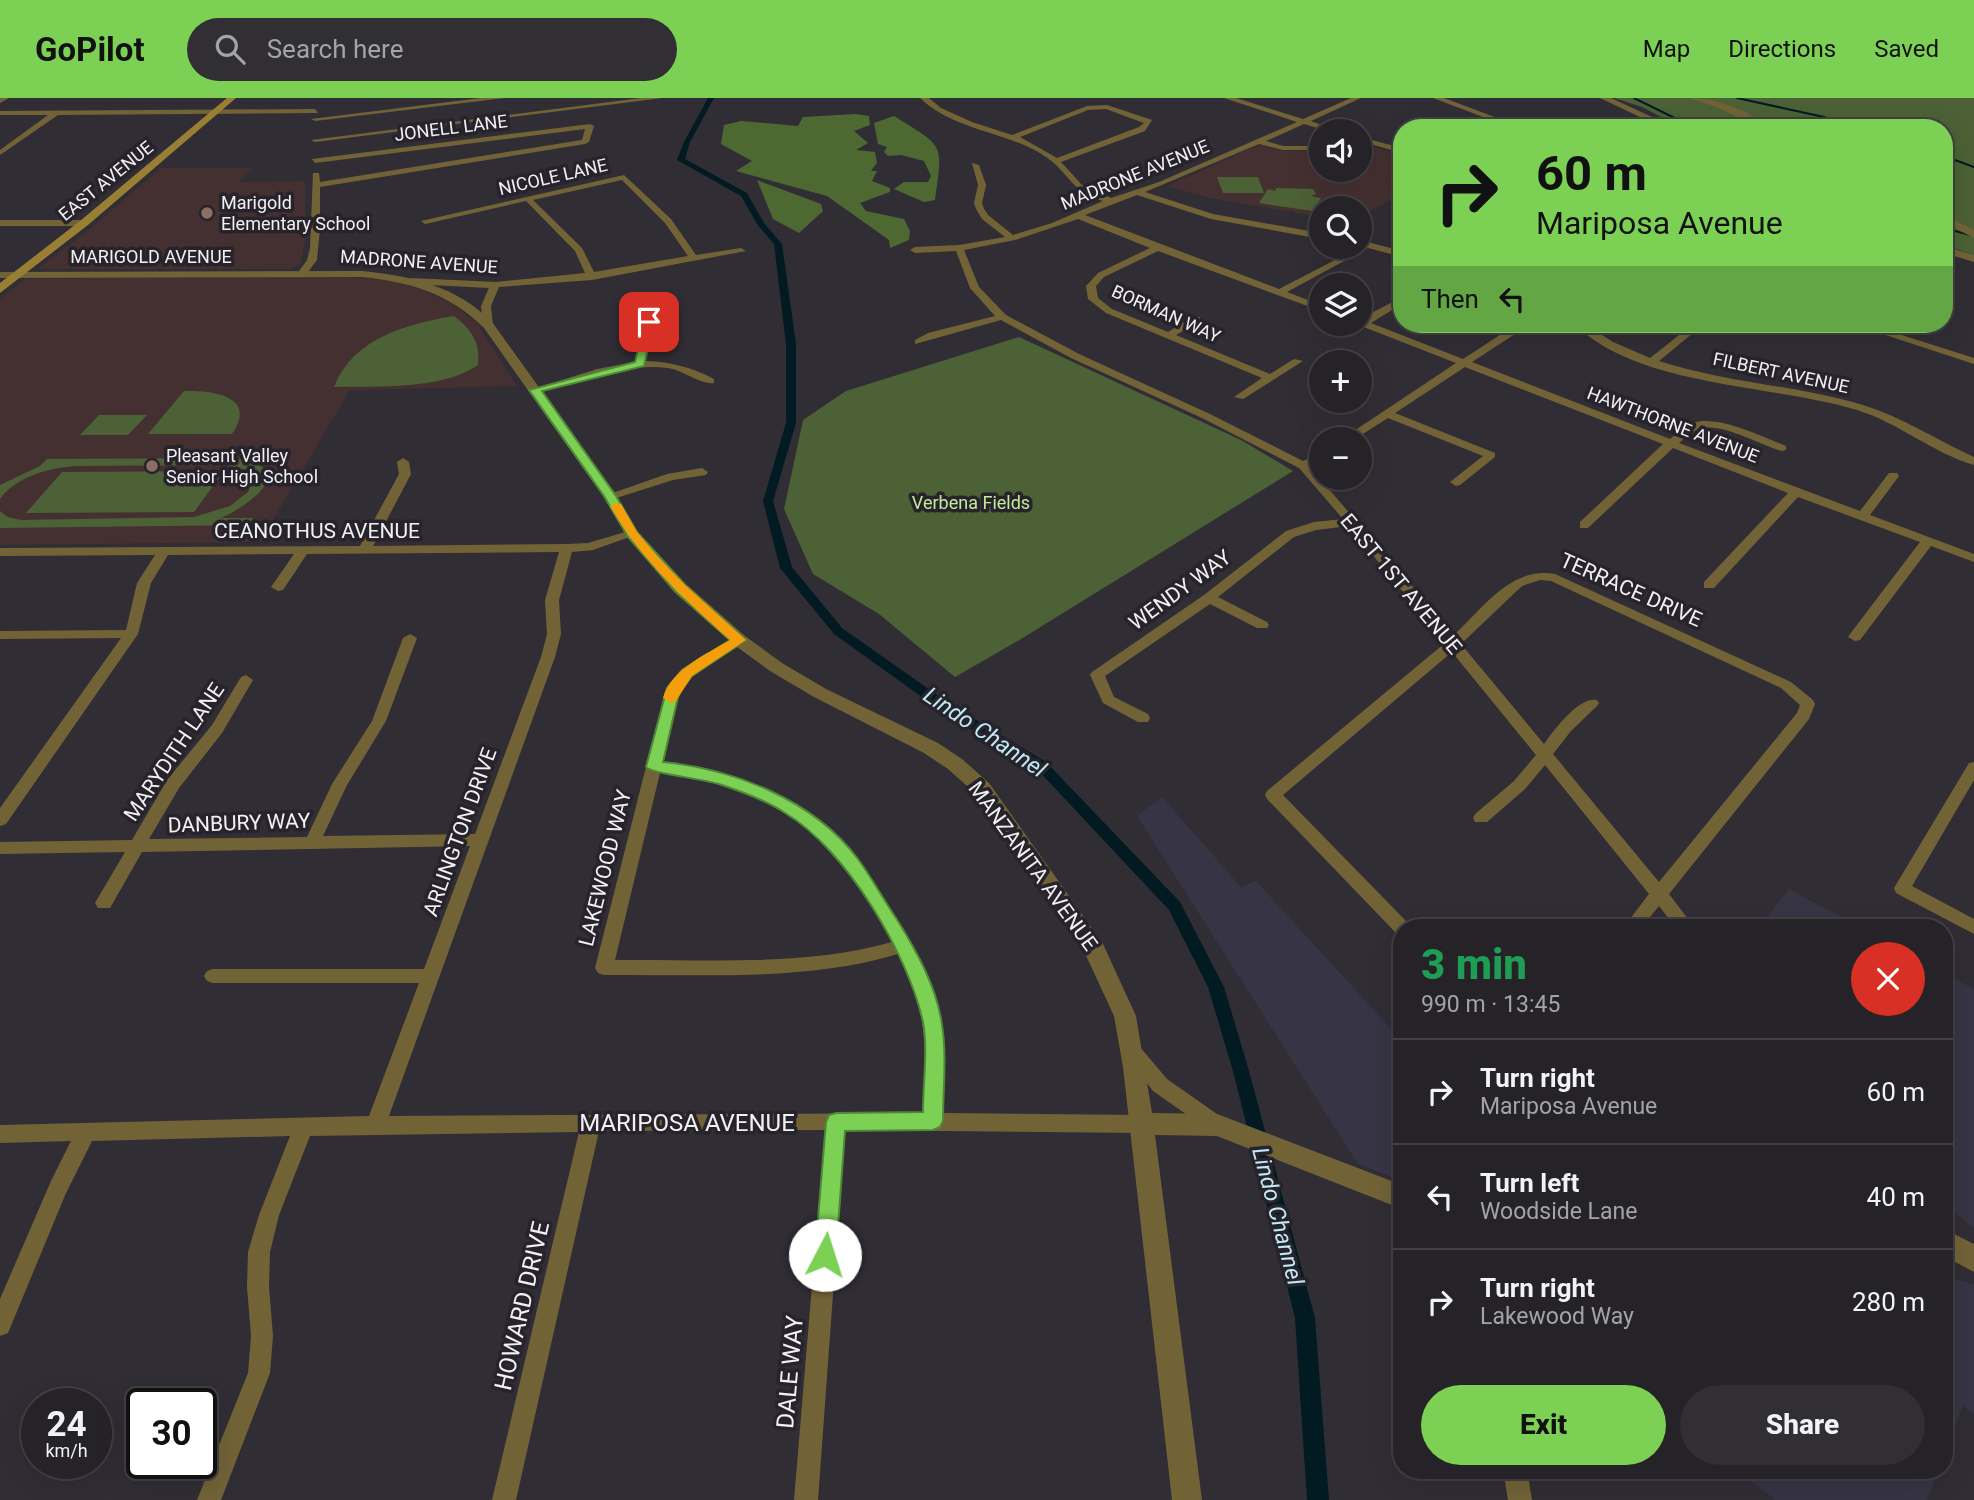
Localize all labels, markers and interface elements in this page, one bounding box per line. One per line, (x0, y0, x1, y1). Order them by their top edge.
search box (187, 18, 677, 81)
text: GoPilot (35, 30, 145, 69)
icon: search (211, 30, 249, 68)
text: Search here (267, 34, 403, 64)
text: Map (1643, 35, 1690, 63)
text: Directions (1728, 35, 1836, 63)
text: Saved (1874, 35, 1939, 63)
street label: JONELL LANE (393, 110, 509, 145)
map controls (1309, 119, 1372, 490)
button: sound (1309, 119, 1372, 182)
street label: MADRONE AVENUE (1058, 135, 1212, 214)
street label: EAST AVENUE (54, 136, 157, 225)
text: 60 m (1536, 145, 1647, 202)
icon: right (1421, 147, 1512, 238)
street label: NICOLE LANE (496, 154, 609, 199)
place label: Marigold Elementary School (221, 192, 370, 234)
button: search (1309, 196, 1372, 259)
text: Mariposa Avenue (1536, 204, 1783, 242)
marker: Marigold Elementary School (199, 205, 215, 221)
street label: MARIGOLD AVENUE (70, 246, 232, 267)
street label: MADRONE AVENUE (340, 246, 499, 277)
button: layers (1309, 273, 1372, 336)
street label: BORMAN WAY (1109, 280, 1224, 347)
icon: left (1493, 280, 1531, 318)
text: Then (1421, 284, 1479, 314)
pin (619, 292, 679, 352)
icon: arrive (630, 303, 668, 341)
street label: FILBERT AVENUE (1711, 348, 1851, 397)
button: + (1309, 350, 1372, 413)
street label: HAWTHORNE AVENUE (1584, 382, 1762, 467)
button: − (1309, 427, 1372, 490)
place label: Pleasant Valley Senior High School (166, 445, 318, 487)
marker: Pleasant Valley Senior High School (144, 458, 160, 474)
park label: Verbena Fields (912, 492, 1030, 513)
street label: EAST 1ST AVENUE (1335, 509, 1467, 659)
street label: CEANOTHUS AVENUE (214, 519, 420, 543)
street label: WENDY WAY (1124, 545, 1236, 635)
street label: TERRACE DRIVE (1556, 548, 1706, 632)
street label: MARYDITH LANE (119, 678, 229, 826)
water label: Lindo Channel (918, 682, 1051, 784)
street label: ARLINGTON DRIVE (418, 744, 502, 920)
street label: MANZANITA AVENUE (964, 777, 1102, 955)
street label: LAKEWOOD WAY (574, 787, 636, 949)
street label: DANBURY WAY (167, 809, 311, 837)
text: 3 min (1421, 940, 1527, 989)
button: close (1851, 942, 1925, 1016)
text: 990 m · 13:45 (1421, 991, 1560, 1018)
text: Turn right (1480, 1063, 1595, 1093)
icon: right (1421, 1073, 1459, 1111)
text: 60 m (1867, 1077, 1925, 1107)
text: Mariposa Avenue (1480, 1093, 1657, 1120)
street label: MARIPOSA AVENUE (579, 1109, 795, 1137)
water label: Lindo Channel (1246, 1144, 1309, 1289)
text: Turn left (1480, 1168, 1579, 1198)
icon: left (1421, 1178, 1459, 1216)
text: 40 m (1867, 1182, 1925, 1212)
text: Woodside Lane (1480, 1198, 1637, 1225)
position arrow (788, 1218, 862, 1292)
street label: HOWARD DRIVE (489, 1219, 555, 1393)
text: Turn right (1480, 1273, 1595, 1303)
icon: right (1421, 1283, 1459, 1321)
text: 280 m (1852, 1287, 1925, 1317)
text: Lakewood Way (1480, 1303, 1634, 1330)
street label: DALE WAY (771, 1314, 809, 1430)
button: Exit (1421, 1385, 1666, 1465)
button: Share (1680, 1385, 1925, 1465)
speed limit sign: 30 (126, 1388, 217, 1479)
text: 24 (46, 1404, 87, 1445)
text: km/h (45, 1440, 88, 1461)

